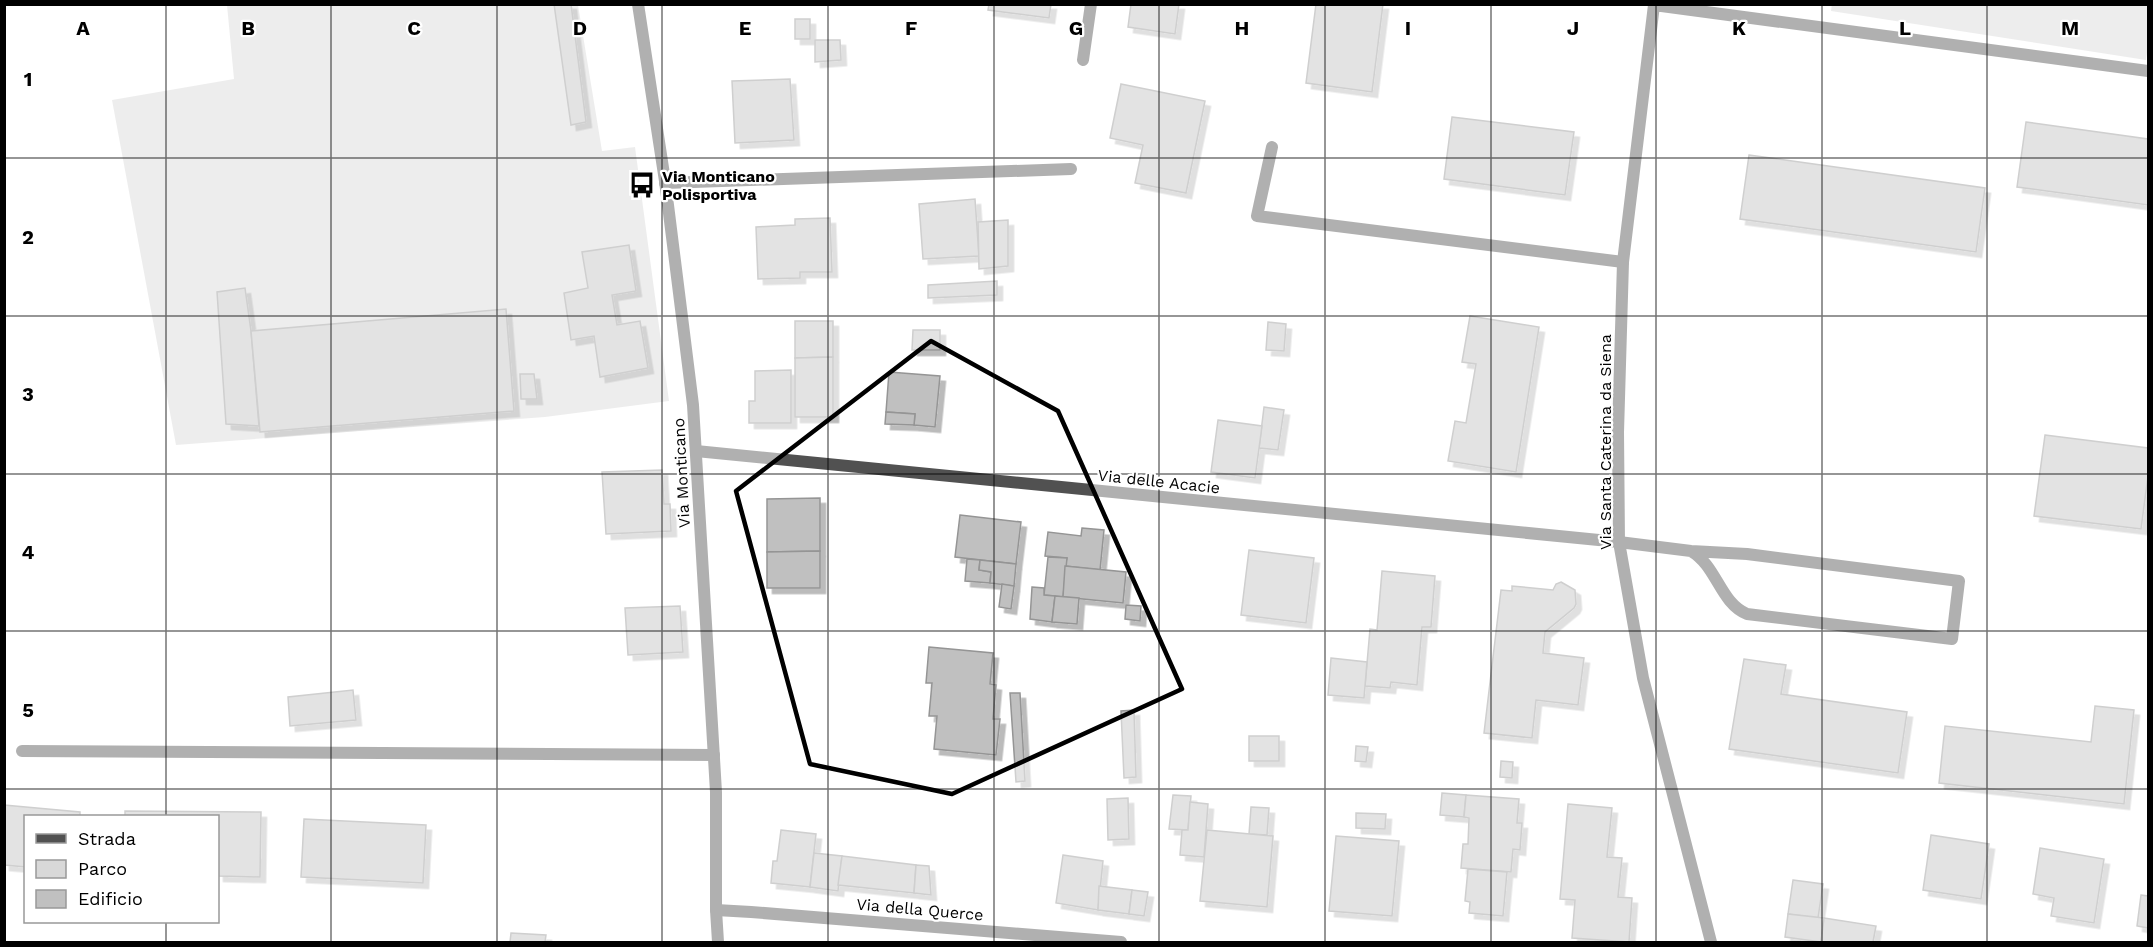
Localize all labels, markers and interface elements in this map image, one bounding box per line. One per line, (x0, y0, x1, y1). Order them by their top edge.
text: A (76, 16, 90, 40)
text: B (241, 16, 255, 40)
text: C (407, 16, 421, 40)
text: D (573, 16, 587, 40)
text: E (739, 16, 751, 40)
text: F (905, 16, 917, 40)
text: G (1069, 16, 1083, 40)
text: H (1235, 16, 1249, 40)
text: I (1405, 16, 1411, 40)
text: J (1567, 16, 1579, 40)
text: K (1732, 16, 1746, 40)
text: L (1899, 16, 1911, 40)
text: M (2061, 16, 2079, 40)
text: 1 (24, 67, 32, 91)
place label: Via Monticano Polisportiva (662, 167, 775, 204)
bus stop icon: Via Monticano Polisportiva (627, 170, 657, 200)
text: 2 (22, 225, 34, 249)
street label: Via Santa Caterina da Siena (1596, 334, 1615, 550)
text: 3 (22, 382, 34, 406)
street label: Via Monticano (669, 417, 694, 528)
street label: Via delle Acacie (1097, 466, 1221, 497)
text: 4 (22, 540, 35, 564)
text: 5 (22, 698, 34, 722)
legend (24, 815, 219, 923)
text: Strada (78, 828, 136, 849)
text: Parco (78, 858, 127, 879)
text: Edificio (78, 888, 143, 909)
street label: Via della Querce (856, 894, 984, 925)

